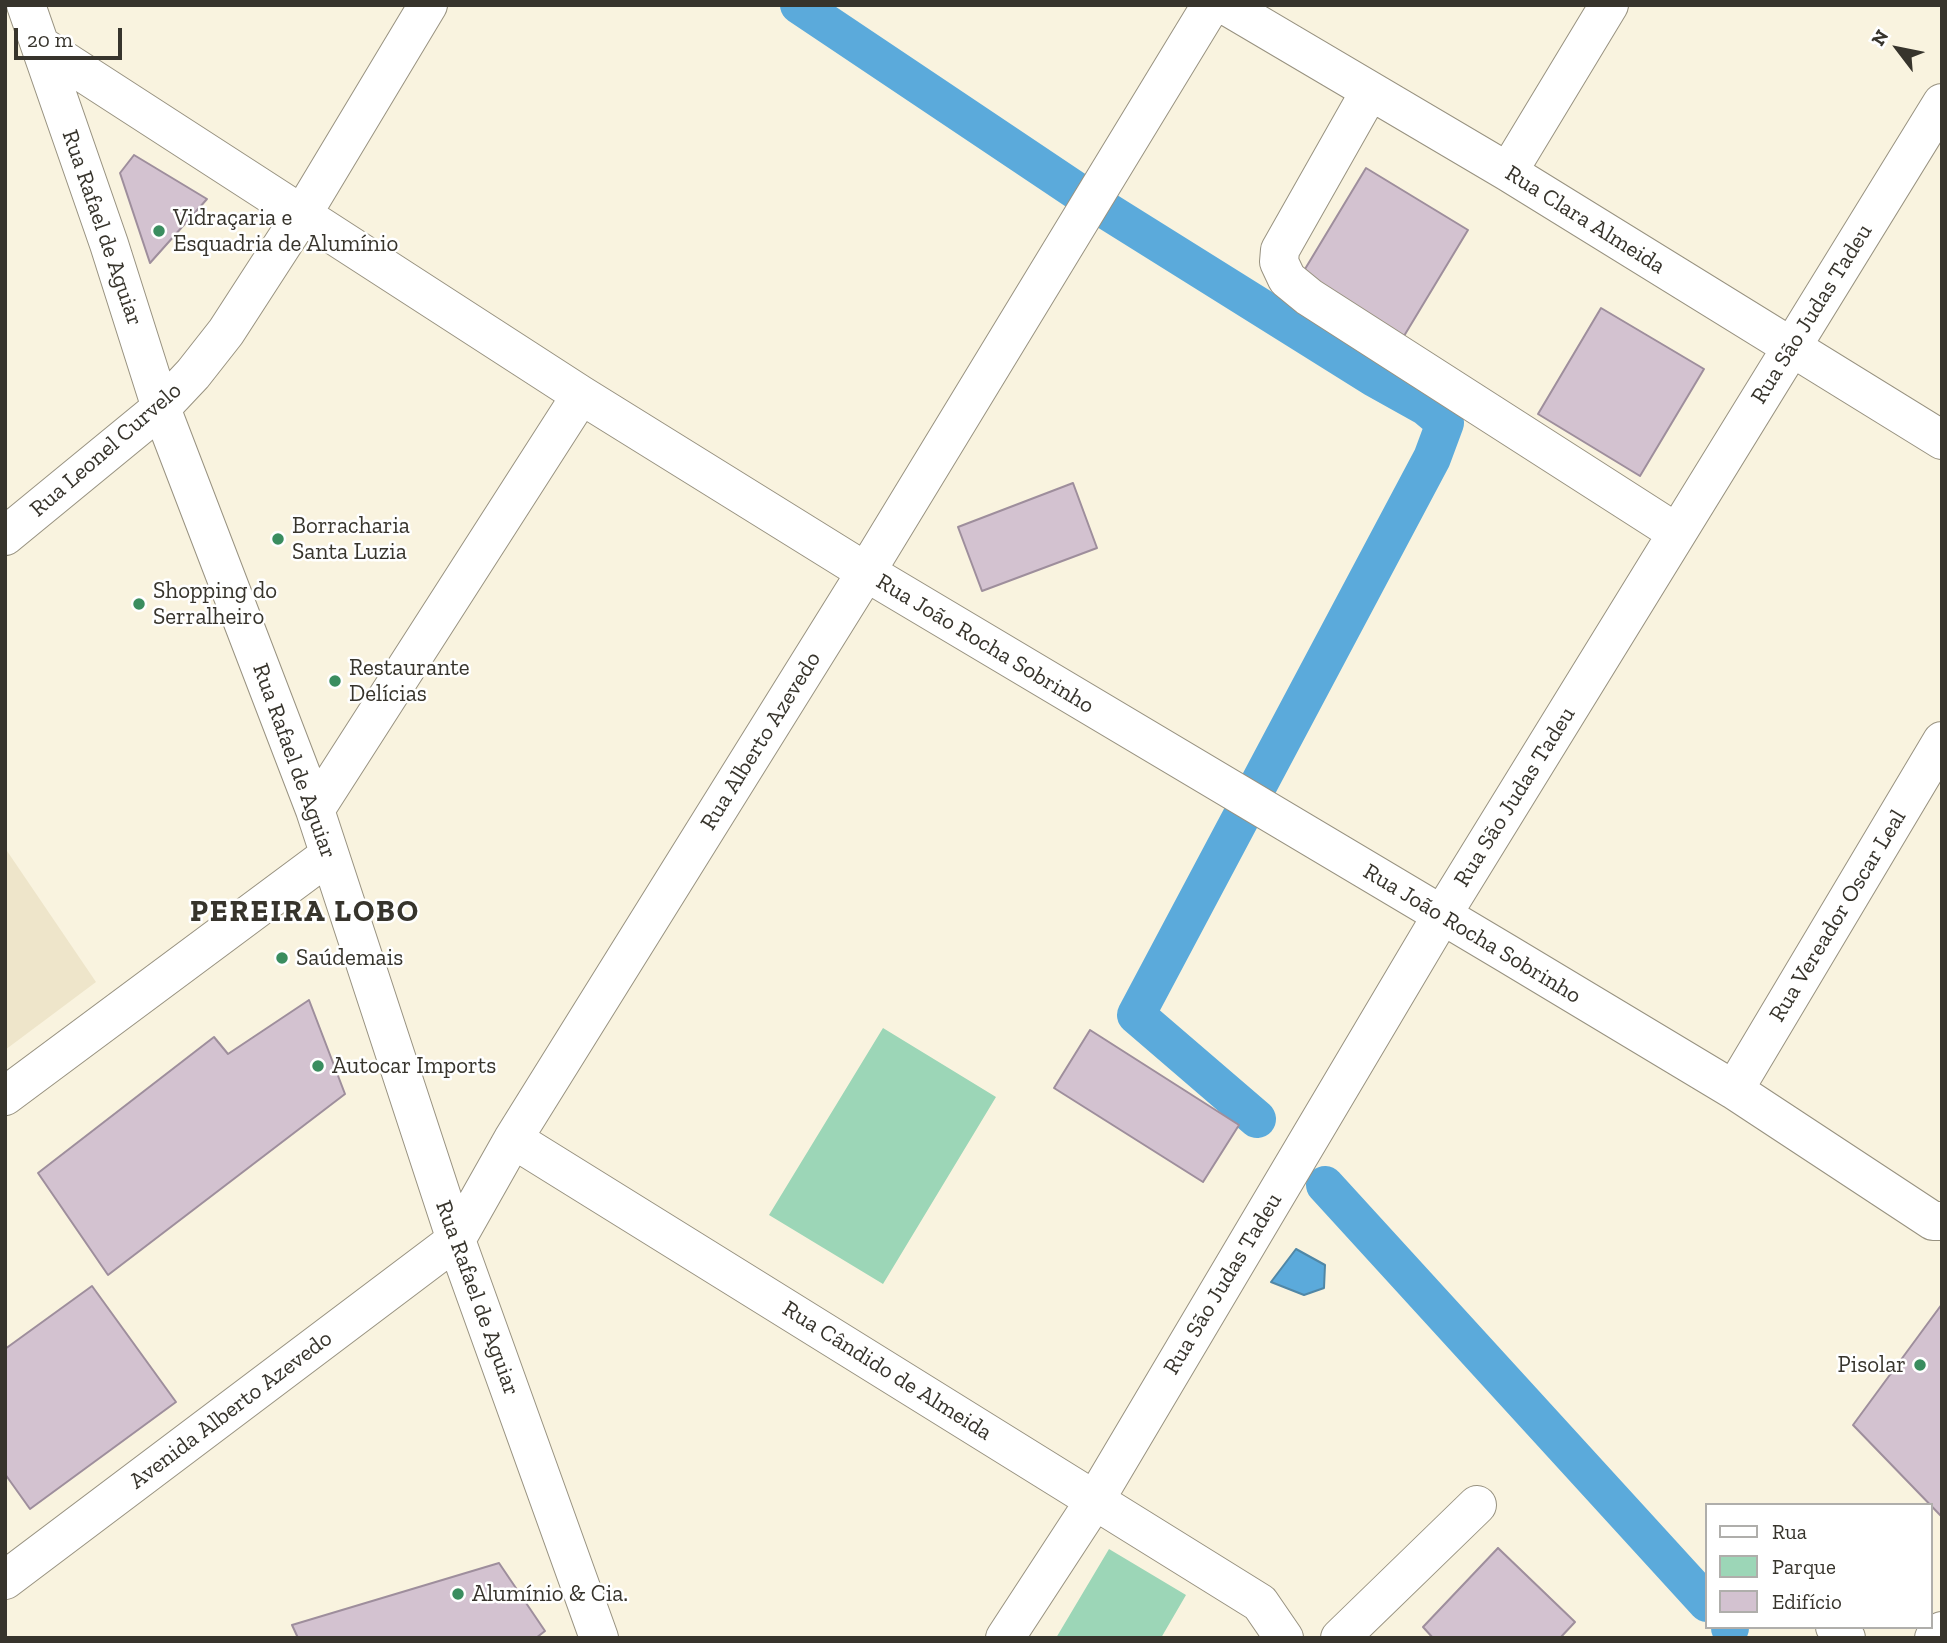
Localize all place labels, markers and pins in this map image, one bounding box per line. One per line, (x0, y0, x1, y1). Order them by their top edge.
place label: Vidraçaria e Esquadria de Alumínio (173, 204, 398, 258)
marker: Vidraçaria e Esquadria de Alumínio (151, 223, 167, 239)
place label: Borracharia Santa Luzia (292, 512, 410, 566)
marker: Borracharia Santa Luzia (270, 531, 286, 547)
place label: Shopping do Serralheiro (153, 577, 277, 631)
marker: Shopping do Serralheiro (131, 596, 147, 612)
place label: Restaurante Delícias (349, 654, 470, 708)
marker: Restaurante Delícias (327, 673, 343, 689)
place label: Saúdemais (296, 944, 403, 972)
marker: Saúdemais (274, 950, 290, 966)
place label: Autocar Imports (332, 1052, 496, 1080)
marker: Autocar Imports (310, 1058, 326, 1074)
place label: Pisolar (1838, 1351, 1906, 1379)
marker: Pisolar (1912, 1357, 1928, 1373)
place label: Alumínio & Cia. (472, 1580, 628, 1608)
marker: Alumínio & Cia. (450, 1586, 466, 1602)

